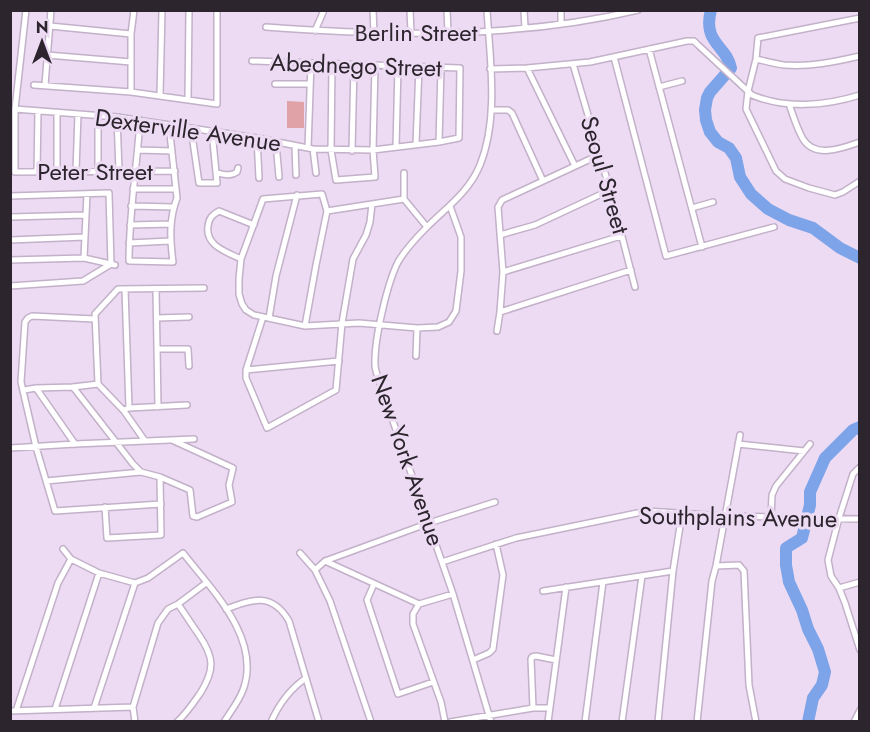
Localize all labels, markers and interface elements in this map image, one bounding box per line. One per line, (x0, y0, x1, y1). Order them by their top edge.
north arrow (12, 12, 72, 72)
street label: Berlin Street (355, 15, 478, 50)
text: N (36, 16, 48, 39)
street label: Abednego Street (270, 45, 443, 85)
street label: Dexterville Avenue (93, 100, 283, 160)
street label: Seoul Street (571, 112, 639, 238)
street label: Peter Street (37, 154, 153, 189)
street label: New York Avenue (362, 370, 454, 550)
street label: Southplains Avenue (638, 498, 838, 536)

